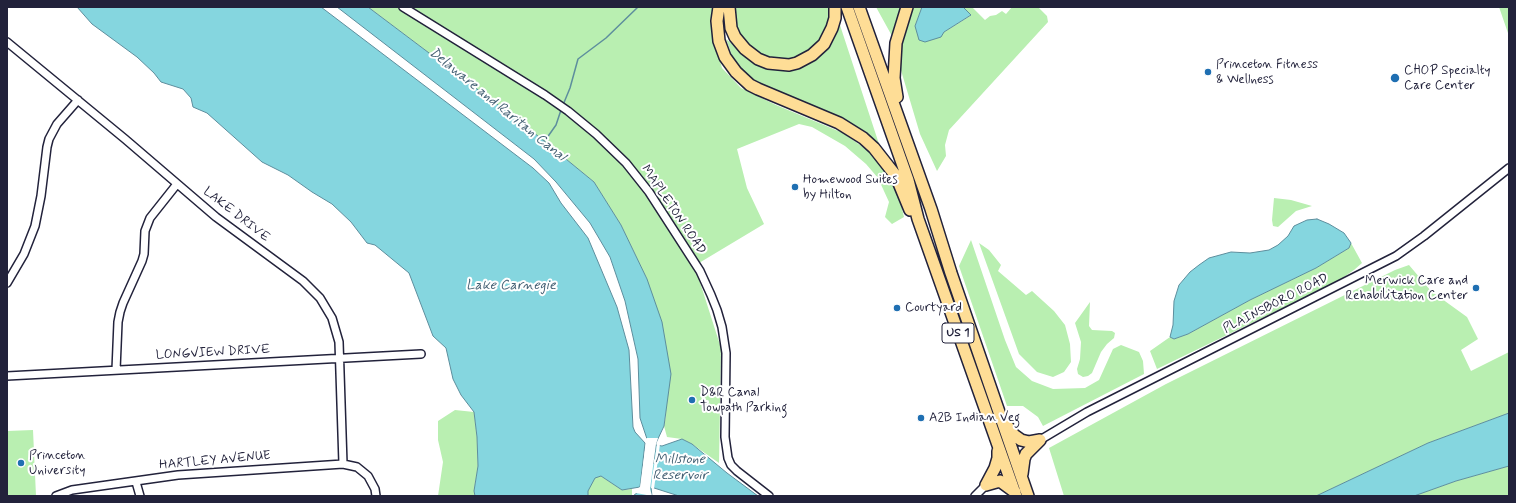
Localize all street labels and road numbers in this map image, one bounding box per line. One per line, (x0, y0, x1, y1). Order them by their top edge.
street label: MAPLETON ROAD (637, 162, 709, 258)
street label: LAKE DRIVE (200, 184, 272, 246)
street label: PLAINSBORO ROAD (1221, 271, 1331, 337)
road number: US 1 (942, 323, 974, 343)
street label: LONGVIEW DRIVE (155, 342, 271, 364)
street label: HARTLEY AVENUE (159, 448, 271, 474)

